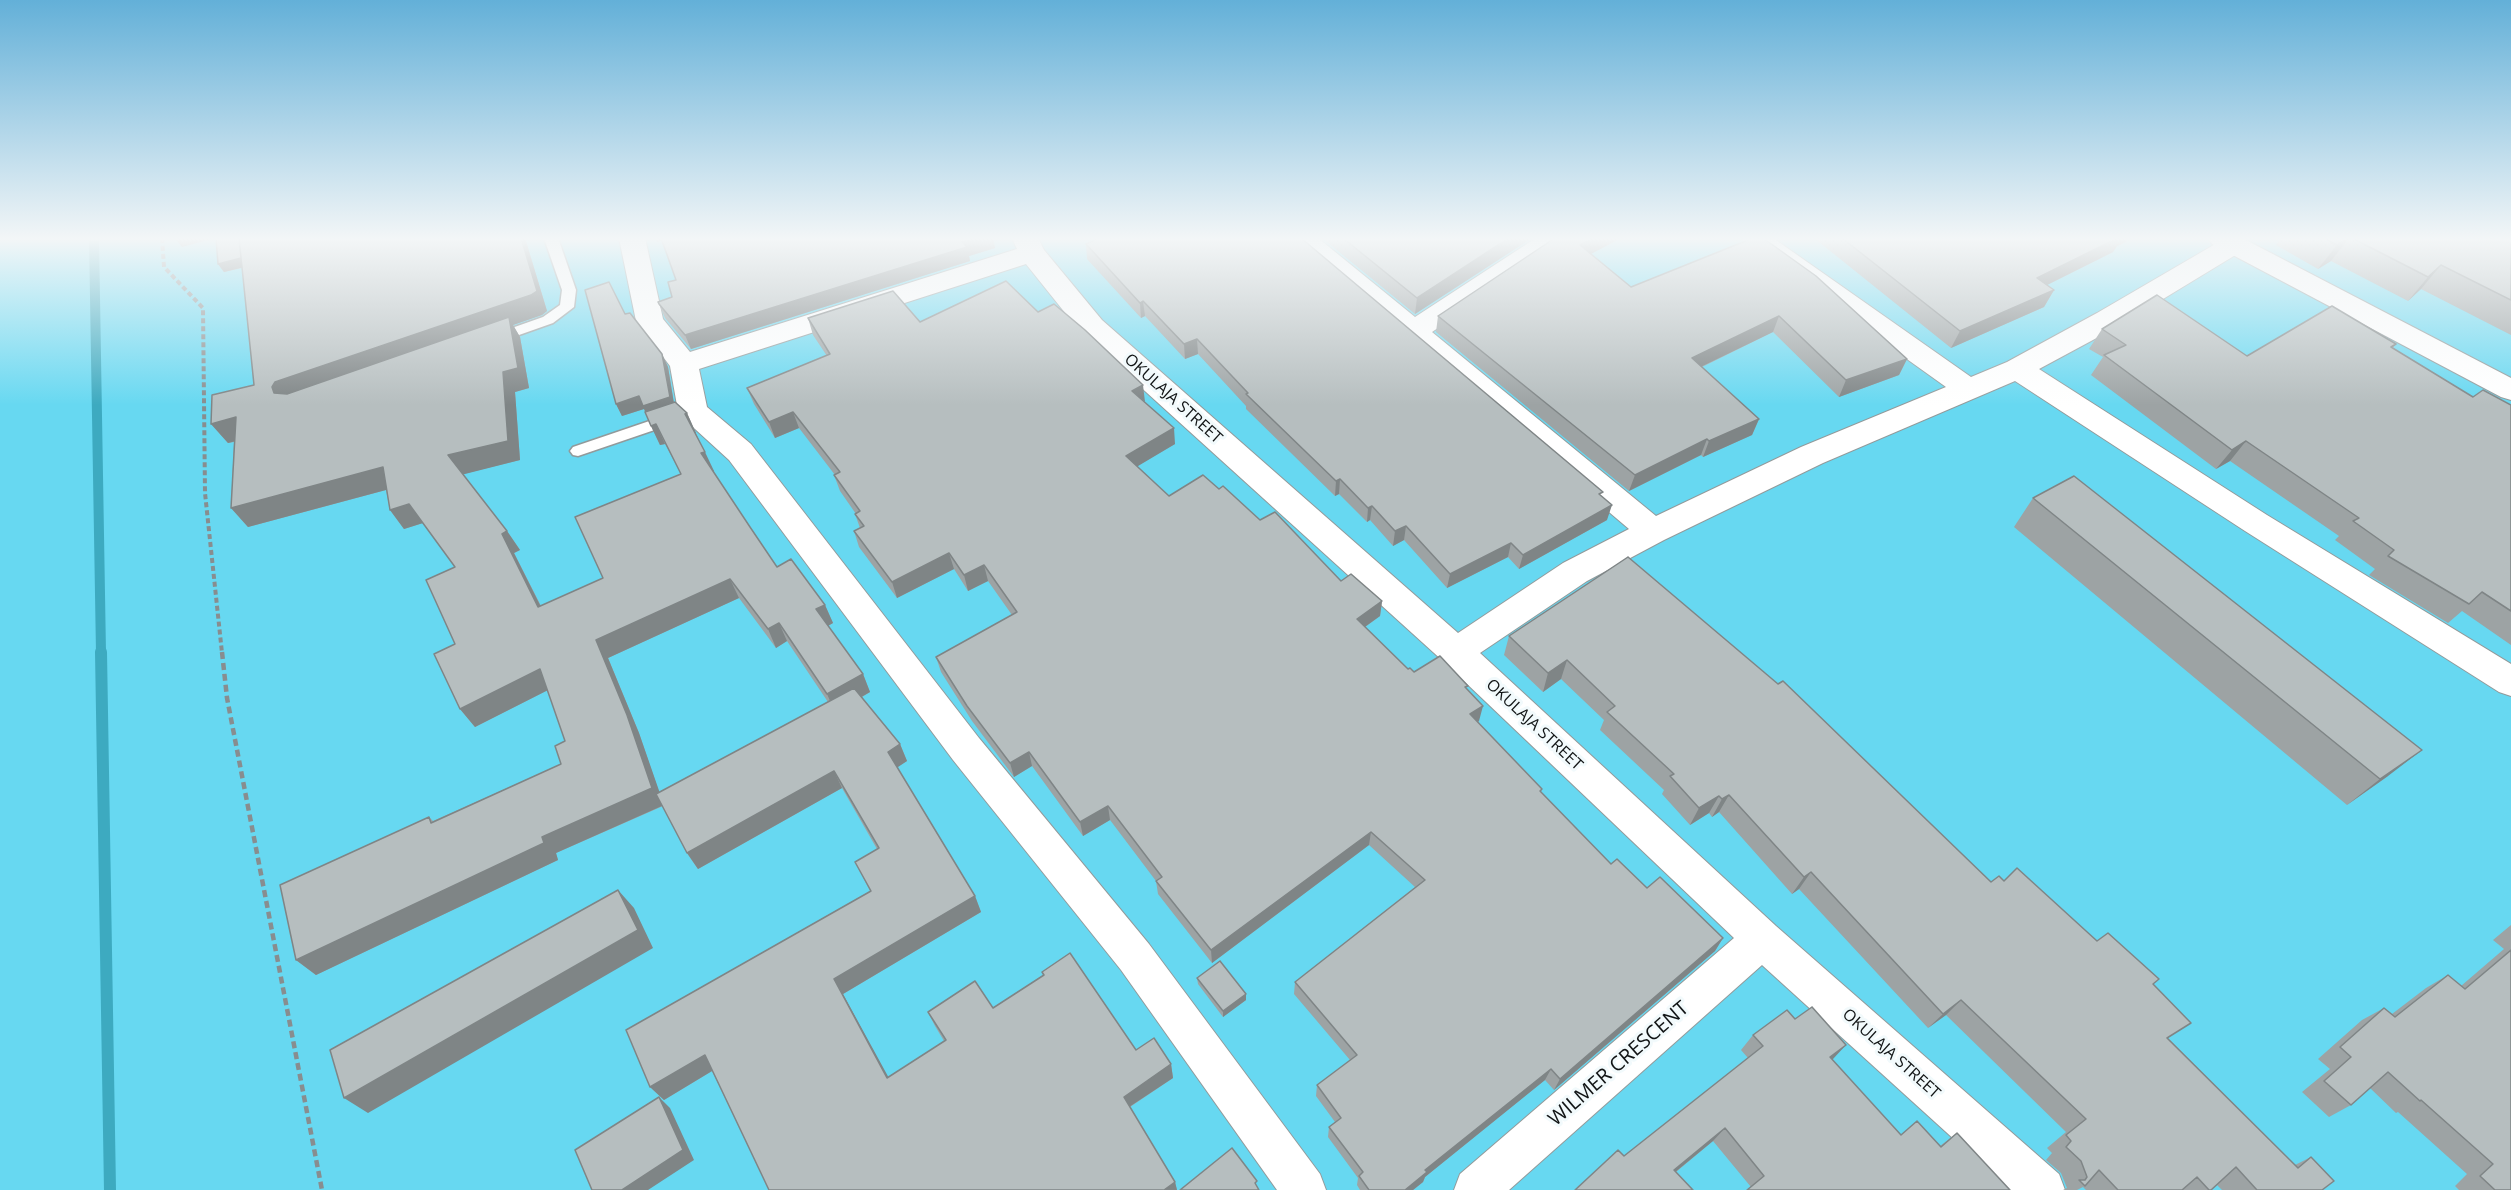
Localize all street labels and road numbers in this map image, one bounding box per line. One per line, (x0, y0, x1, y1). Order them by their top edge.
street label: OKULAJA STREET (1120, 350, 1226, 448)
street label: OKULAJA STREET (1482, 675, 1586, 775)
street label: WILMER CRESCENT (1544, 997, 1694, 1131)
street label: OKULAJA STREET (1838, 1005, 1944, 1103)

